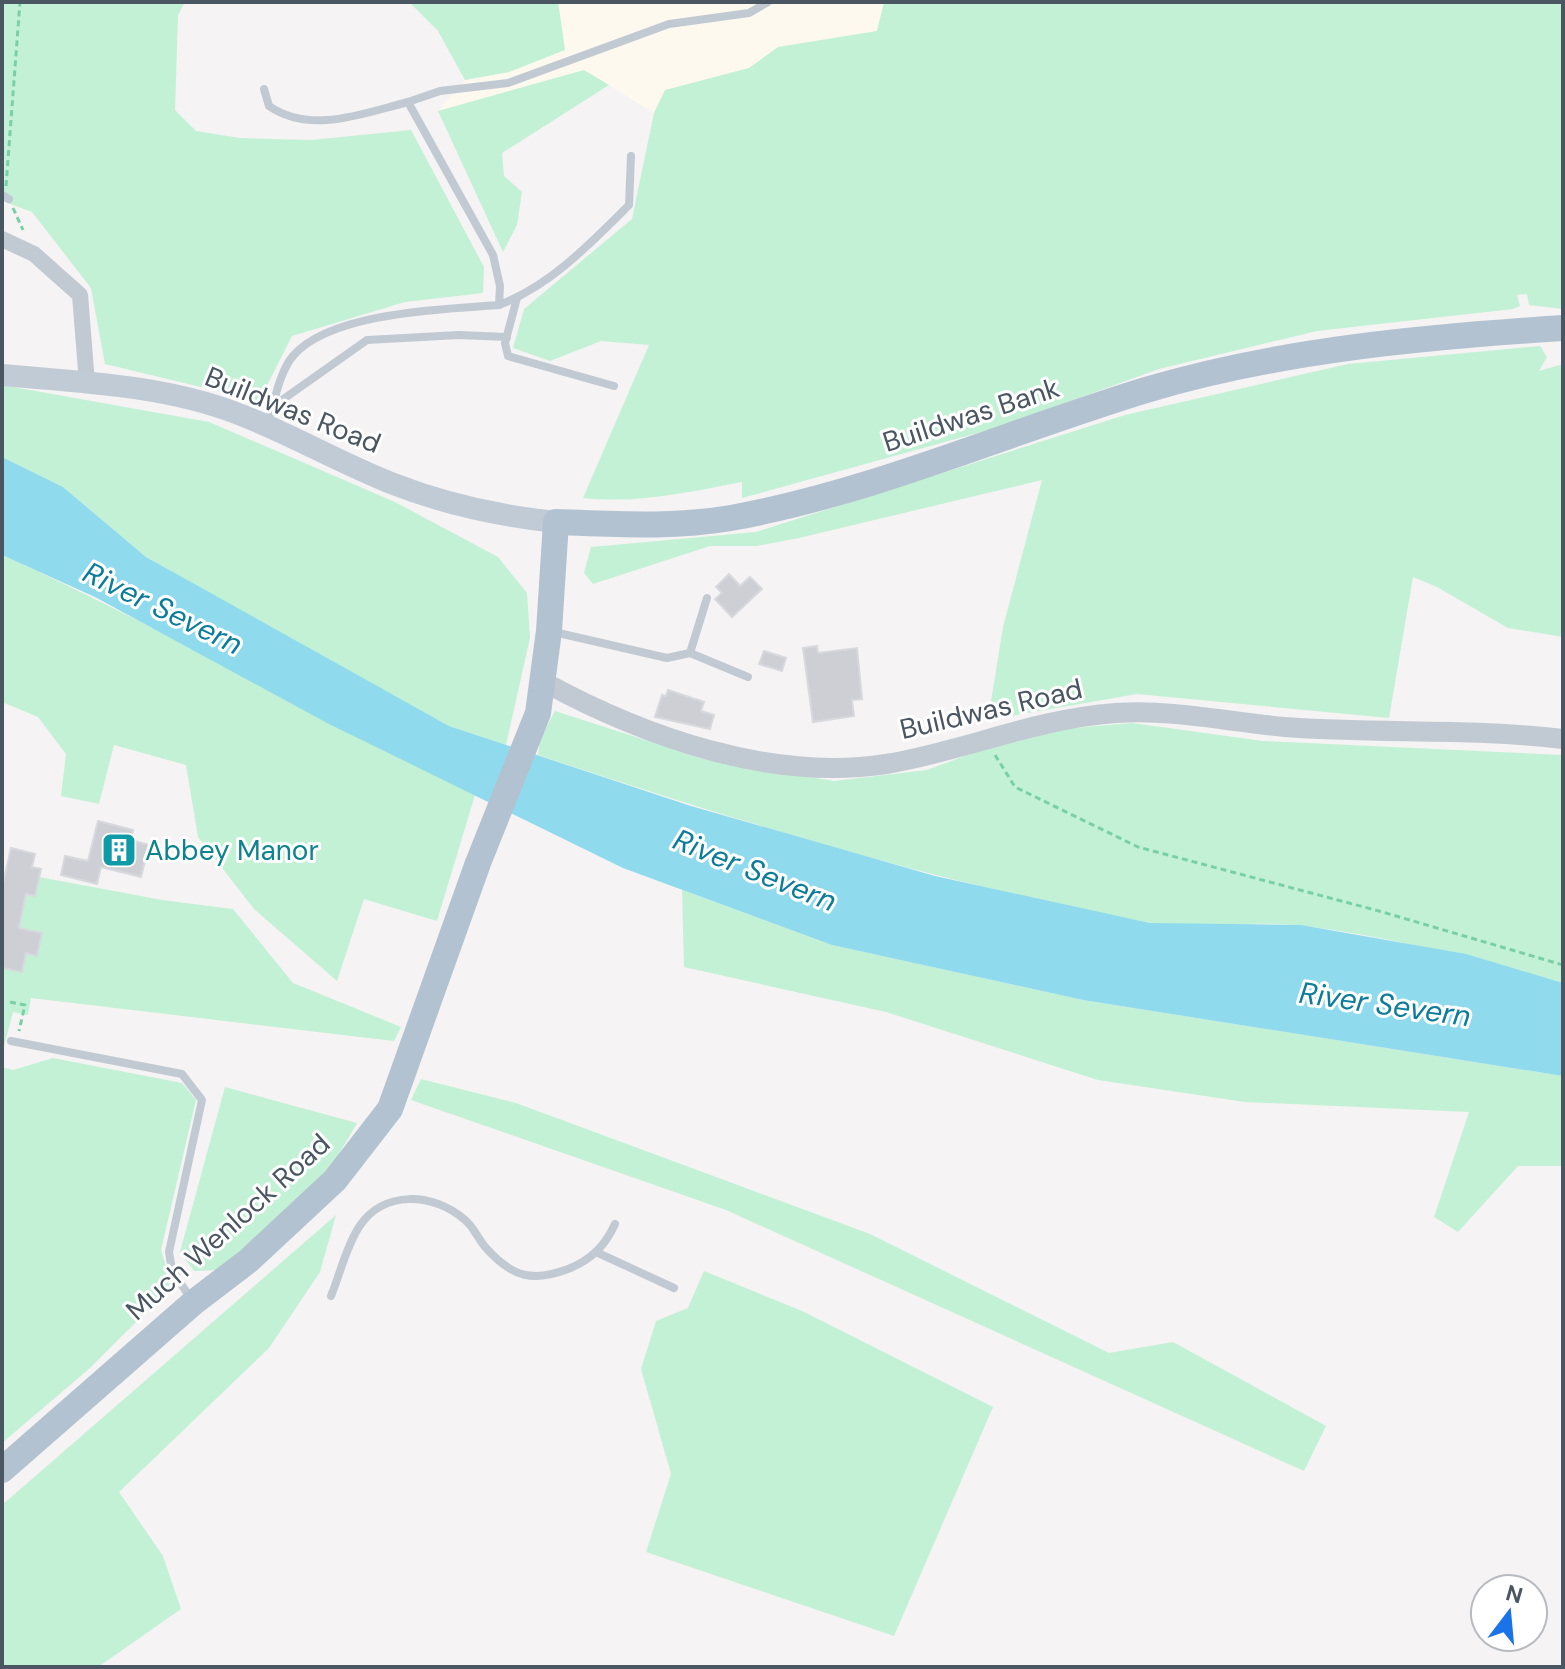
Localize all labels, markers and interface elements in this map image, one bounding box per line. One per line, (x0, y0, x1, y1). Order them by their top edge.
street label: Buildwas Road (200, 358, 386, 462)
street label: Buildwas Bank (878, 369, 1064, 461)
water label: River Severn (77, 553, 249, 663)
street label: Buildwas Road (896, 670, 1086, 748)
water label: River Severn (668, 820, 842, 920)
building icon: Abbey Manor (100, 831, 138, 869)
place label: Abbey Manor (145, 832, 319, 869)
water label: River Severn (1297, 973, 1473, 1035)
street label: Much Wenlock Road (118, 1125, 338, 1329)
north arrow (1469, 1573, 1549, 1653)
text: N (1503, 1578, 1526, 1610)

